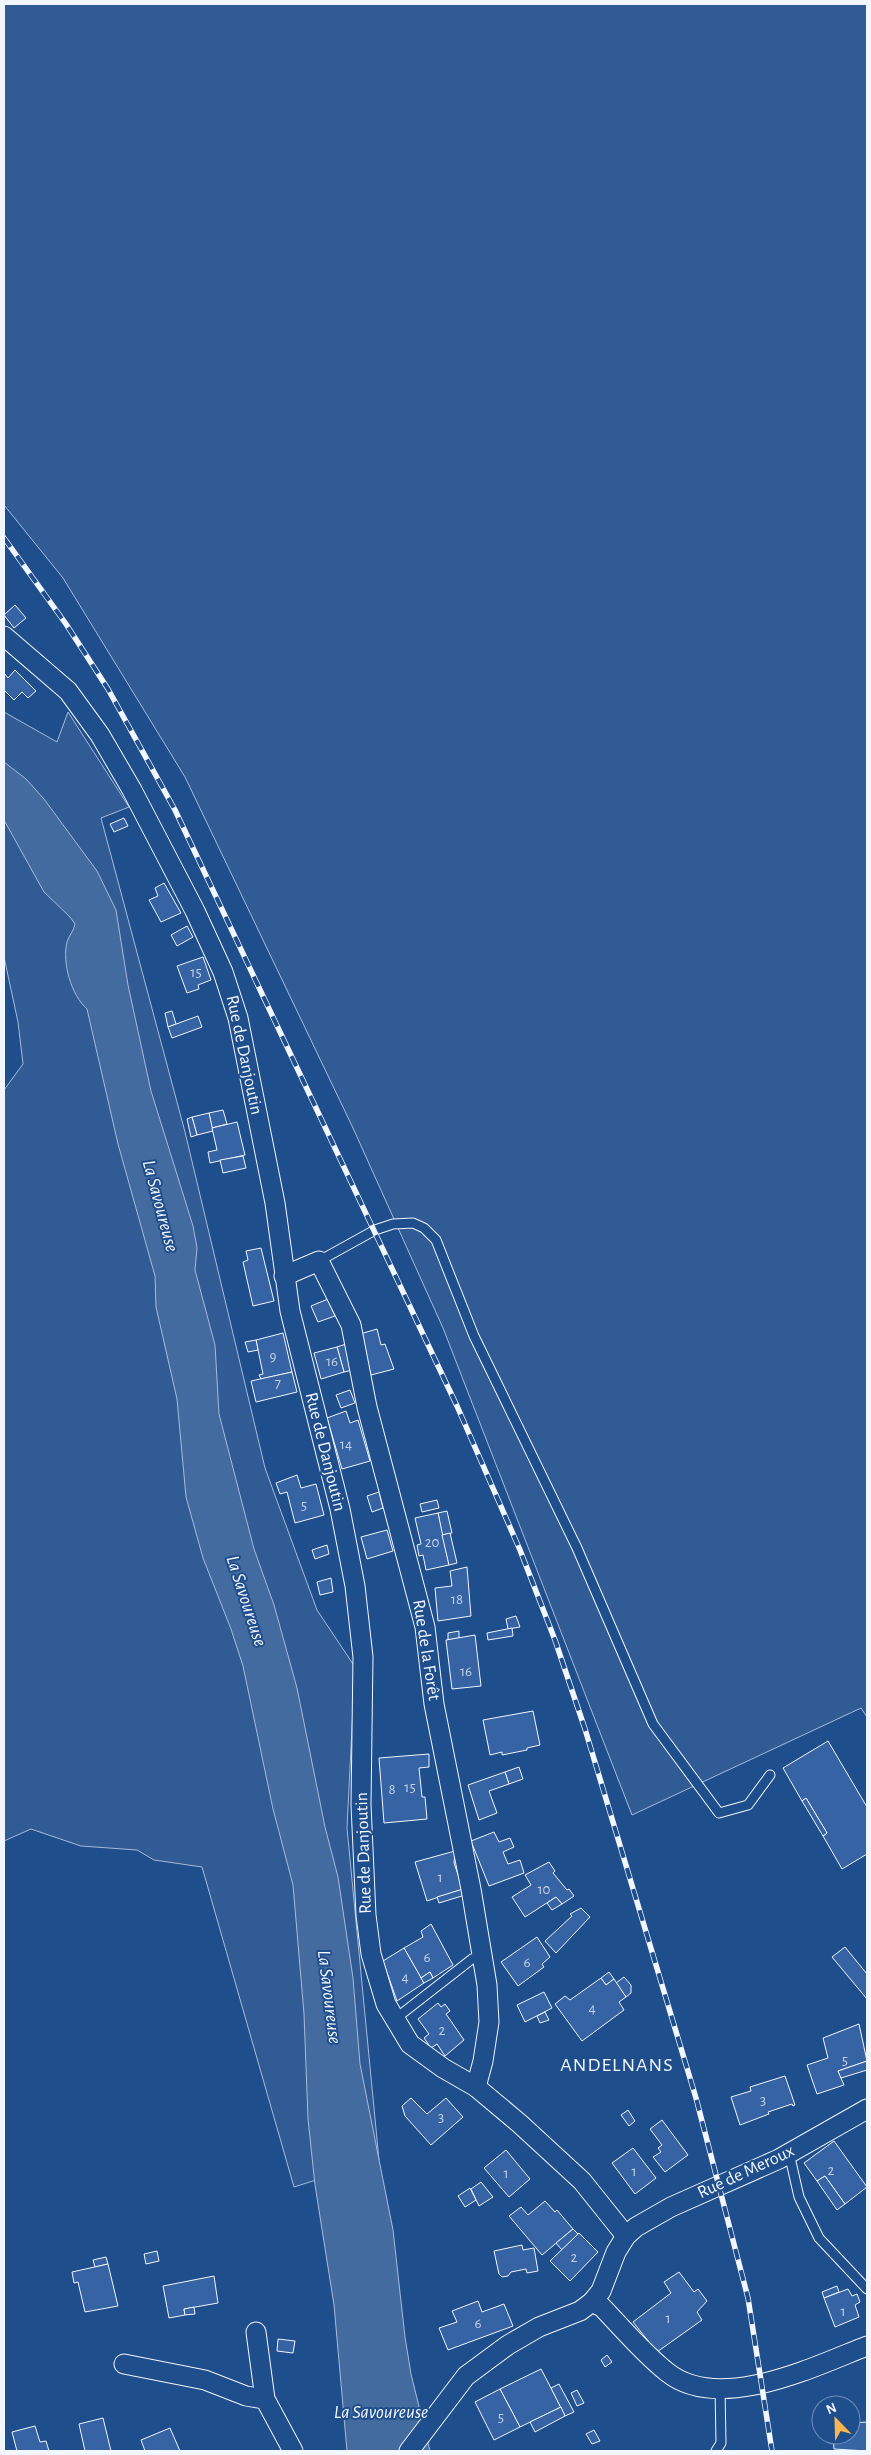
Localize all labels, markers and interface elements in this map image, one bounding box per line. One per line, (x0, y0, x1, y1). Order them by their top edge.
house number: 15 (190, 965, 202, 980)
street label: Rue de Danjoutin (223, 994, 265, 1116)
water label: La Savoureuse (139, 1158, 181, 1254)
house number: 9 (269, 1349, 277, 1364)
house number: 16 (326, 1354, 338, 1369)
house number: 7 (275, 1376, 281, 1391)
street label: Rue de Danjoutin (302, 1391, 348, 1513)
house number: 14 (340, 1437, 352, 1452)
house number: 5 (301, 1498, 307, 1513)
house number: 20 (425, 1535, 439, 1550)
water label: La Savoureuse (222, 1553, 270, 1649)
house number: 18 (451, 1592, 463, 1607)
street label: Rue de la Forêt (409, 1598, 443, 1702)
house number: 16 (460, 1664, 472, 1679)
house number: 15 (404, 1780, 416, 1795)
house number: 8 (388, 1782, 396, 1797)
street label: Rue de Danjoutin (353, 1792, 375, 1914)
house number: 1 (437, 1870, 443, 1885)
house number: 10 (537, 1882, 551, 1897)
water label: La Savoureuse (314, 1949, 344, 2045)
house number: 6 (423, 1950, 431, 1965)
house number: 6 (523, 1955, 531, 1970)
house number: 4 (401, 1970, 409, 1985)
house number: 4 (588, 2001, 596, 2016)
house number: 2 (439, 2023, 446, 2038)
house number: 5 (842, 2053, 848, 2068)
district label: ANDELNANS (560, 2055, 674, 2075)
house number: 3 (760, 2093, 766, 2108)
house number: 3 (438, 2110, 444, 2125)
street label: Rue de Meroux (695, 2142, 797, 2202)
house number: 2 (828, 2163, 835, 2178)
house number: 1 (631, 2164, 637, 2179)
house number: 1 (503, 2166, 509, 2181)
house number: 2 (571, 2250, 578, 2265)
house number: 1 (840, 2304, 846, 2319)
house number: 1 (665, 2311, 671, 2326)
house number: 6 (474, 2316, 482, 2331)
north arrow (811, 2395, 861, 2445)
text: N (824, 2401, 839, 2417)
water label: La Savoureuse (334, 2403, 428, 2422)
house number: 5 (498, 2410, 504, 2425)

